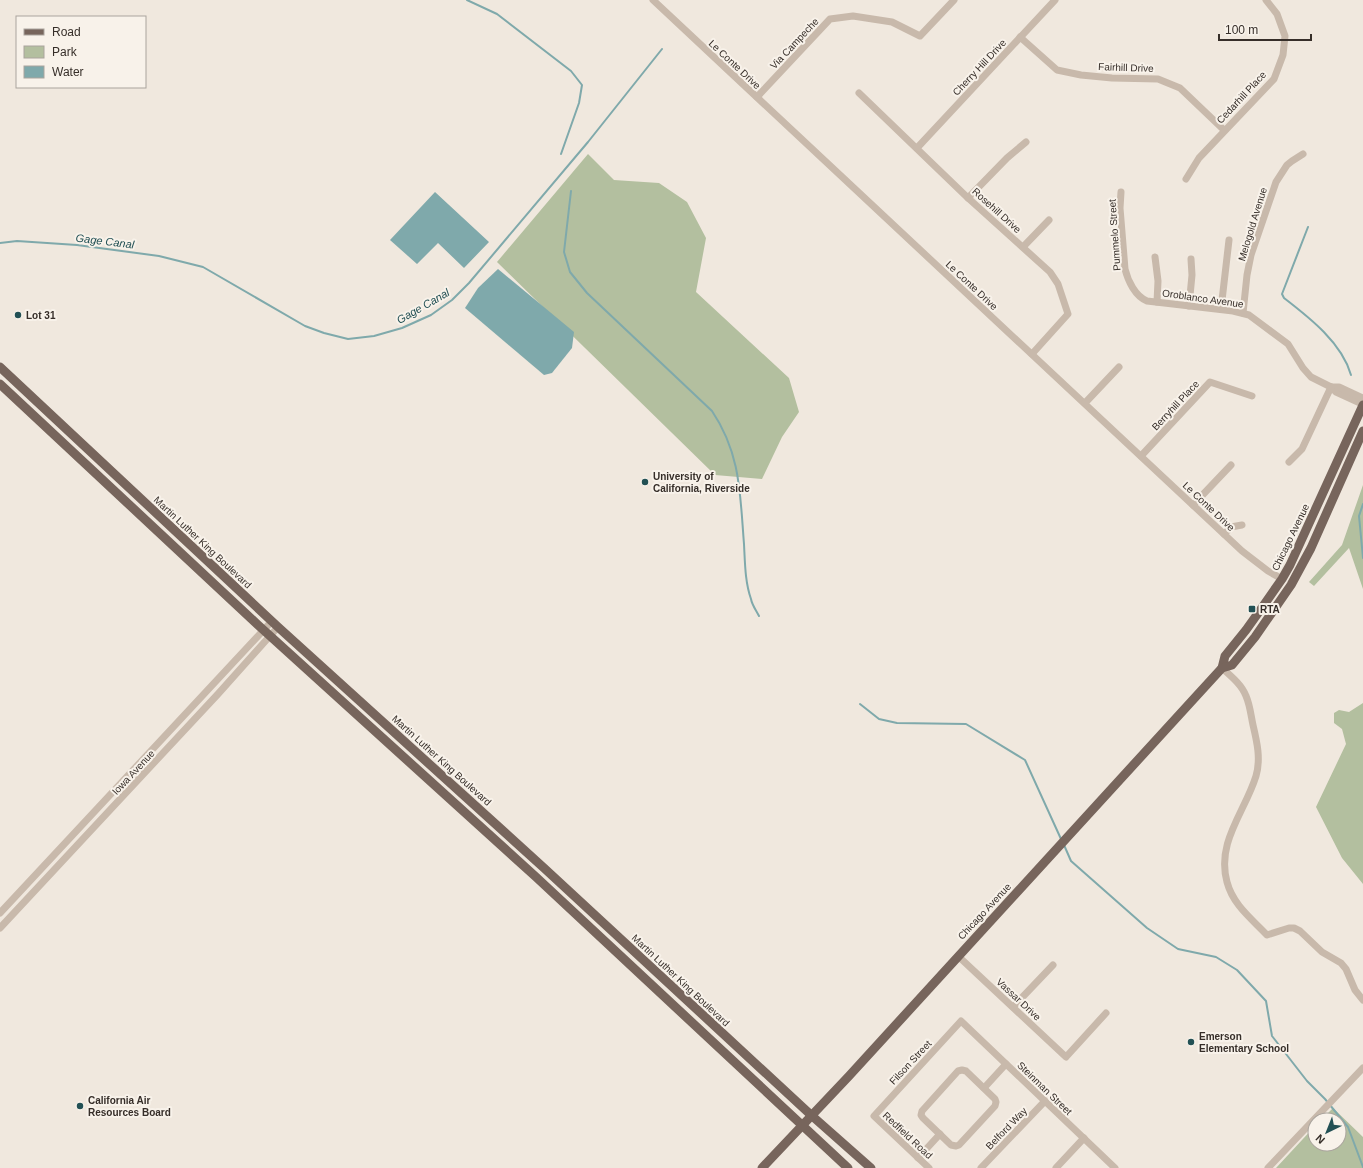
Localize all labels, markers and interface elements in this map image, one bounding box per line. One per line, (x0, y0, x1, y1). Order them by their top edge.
street label: Via Campeche (768, 15, 821, 71)
legend (16, 16, 146, 88)
scale bar (1219, 16, 1311, 42)
text: 100 m (1225, 23, 1258, 37)
text: Road (52, 25, 81, 39)
street label: Cherry Hill Drive (951, 37, 1009, 98)
street label: Le Conte Drive (707, 38, 763, 91)
text: Park (52, 45, 78, 59)
street label: Fairhill Drive (1098, 61, 1154, 74)
text: Water (52, 65, 84, 79)
street label: Cedarhill Place (1214, 69, 1269, 126)
street label: Rosehill Drive (970, 186, 1024, 235)
street label: Melogold Avenue (1236, 186, 1269, 262)
street label: Pummelo Street (1106, 199, 1122, 271)
water label: Gage Canal (75, 231, 135, 251)
street label: Le Conte Drive (944, 259, 1000, 312)
water label: Gage Canal (395, 286, 452, 326)
street label: Oroblanco Avenue (1162, 287, 1245, 310)
marker: Lot 31 (13, 310, 23, 320)
place label: Lot 31 (26, 310, 56, 321)
street label: Berryhill Place (1150, 378, 1201, 432)
place label: University of California, Riverside (653, 471, 750, 494)
marker: University of California, Riverside (640, 477, 650, 487)
street label: Le Conte Drive (1181, 480, 1237, 533)
street label: Martin Luther King Boulevard (152, 494, 254, 591)
street label: Chicago Avenue (1270, 502, 1312, 572)
marker: RTA (1247, 604, 1257, 614)
place label: RTA (1260, 604, 1280, 615)
street label: Martin Luther King Boulevard (390, 713, 493, 808)
street label: Iowa Avenue (110, 747, 157, 797)
street label: Chicago Avenue (956, 881, 1013, 942)
street label: Martin Luther King Boulevard (630, 932, 732, 1029)
street label: Vassar Drive (994, 976, 1043, 1023)
place label: Emerson Elementary School (1199, 1031, 1289, 1054)
marker: Emerson Elementary School (1186, 1037, 1196, 1047)
street label: Filson Street (887, 1038, 934, 1087)
street label: Steinman Street (1015, 1059, 1074, 1117)
place label: California Air Resources Board (88, 1095, 171, 1118)
marker: California Air Resources Board (75, 1101, 85, 1111)
street label: Belford Way (984, 1105, 1029, 1152)
street label: Redfield Road (881, 1110, 935, 1161)
north arrow (1307, 1112, 1347, 1152)
text: N (1313, 1132, 1327, 1146)

